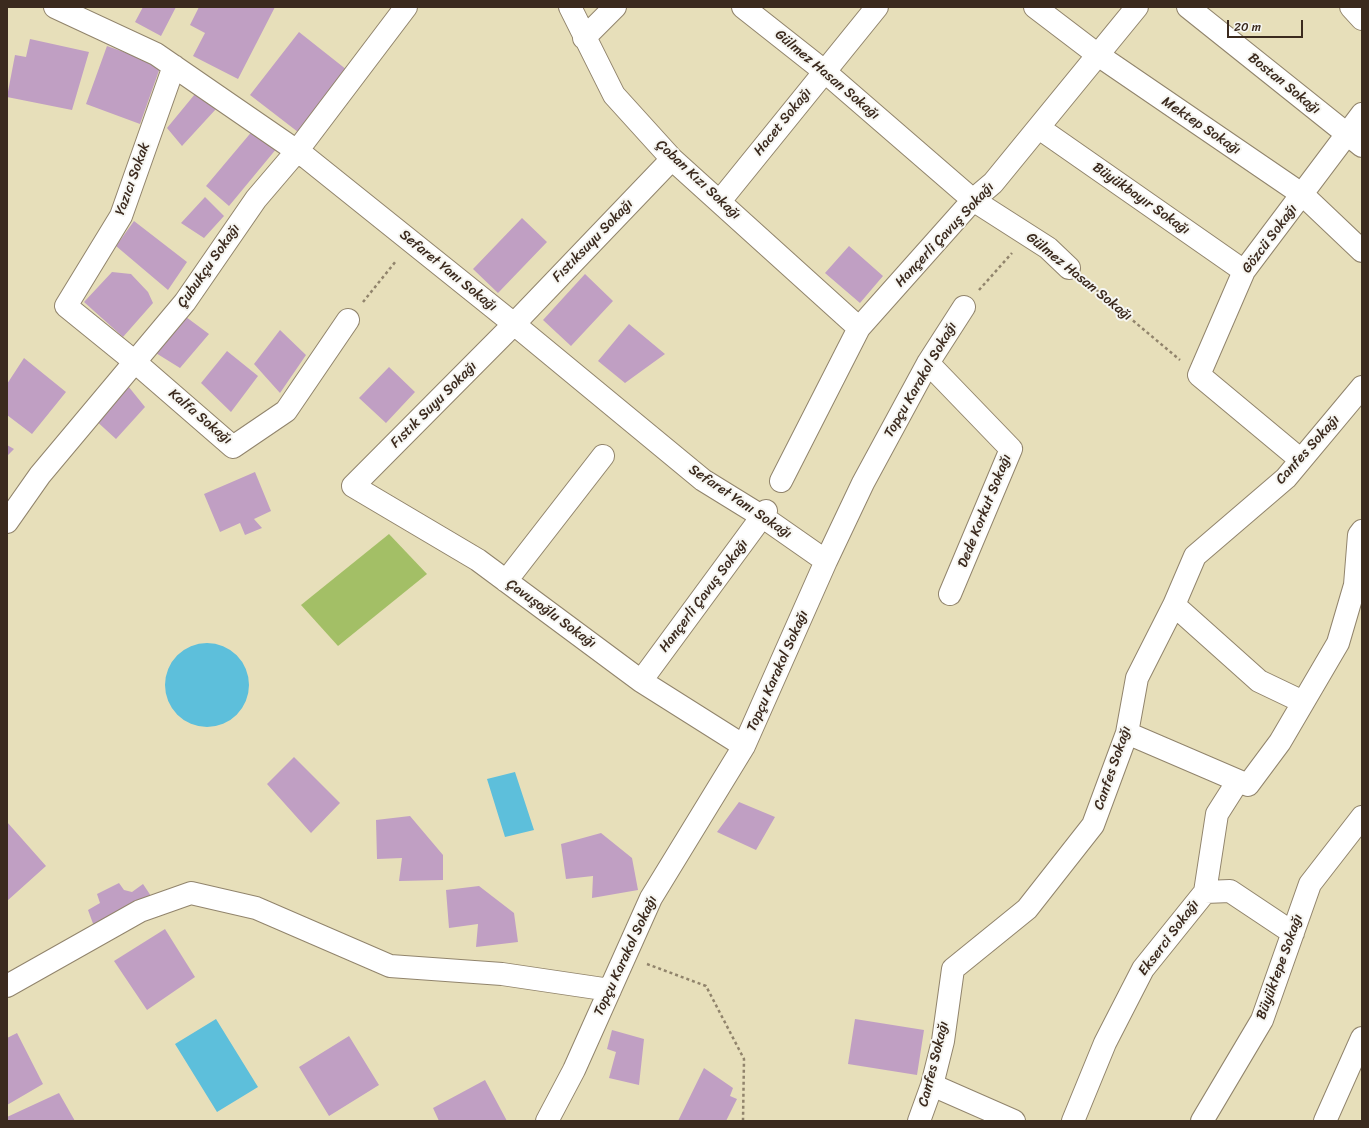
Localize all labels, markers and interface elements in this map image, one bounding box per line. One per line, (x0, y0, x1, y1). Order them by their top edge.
scale bar (1229, 12, 1305, 38)
text: 20 m (1234, 16, 1261, 38)
street label: Gülmez Hasan Sokağı (771, 26, 883, 124)
street label: Bostan Sokağı (1244, 50, 1324, 118)
street label: Hacet Sokağı (751, 85, 815, 159)
street label: Mektep Sokağı (1158, 93, 1244, 159)
street label: Çoban Kızı Sokağı (652, 136, 744, 224)
street label: Yazıcı Sokak (112, 140, 154, 218)
street label: Büyükbayır Sokağı (1089, 159, 1193, 239)
street label: Hançerli Çavuş Sokağı (892, 179, 998, 291)
street label: Fıstıksuyu Sokağı (549, 196, 637, 286)
street label: Gözcü Sokağı (1239, 201, 1301, 277)
street label: Çubukçu Sokağı (174, 221, 244, 311)
street label: Sefaret Yanı Sokağı (396, 227, 500, 315)
street label: Gülmez Hasan Sokağı (1023, 229, 1135, 325)
street label: Topçu Karakol Sokağı (881, 319, 961, 441)
street label: Fıstık Suyu Sokağı (387, 358, 481, 452)
street label: Kalfa Sokağı (165, 386, 235, 448)
street label: Canfes Sokağı (1273, 412, 1343, 488)
street label: Dede Korkut Sokağı (955, 452, 1015, 570)
street label: Sefaret Yanı Sokağı (685, 461, 795, 543)
street label: Hançerli Çavuş Sokağı (656, 536, 752, 656)
street label: Çavuşoğlu Sokağı (503, 576, 599, 652)
street label: Topçu Karakol Sokağı (744, 608, 812, 734)
street label: Canfes Sokağı (1091, 724, 1135, 812)
street label: Topçu Karakol Sokağı (591, 893, 661, 1019)
street label: Ekserci Sokağı (1135, 897, 1203, 979)
street label: Büyüktepe Sokağı (1253, 912, 1307, 1022)
street label: Canfes Sokağı (915, 1020, 953, 1108)

